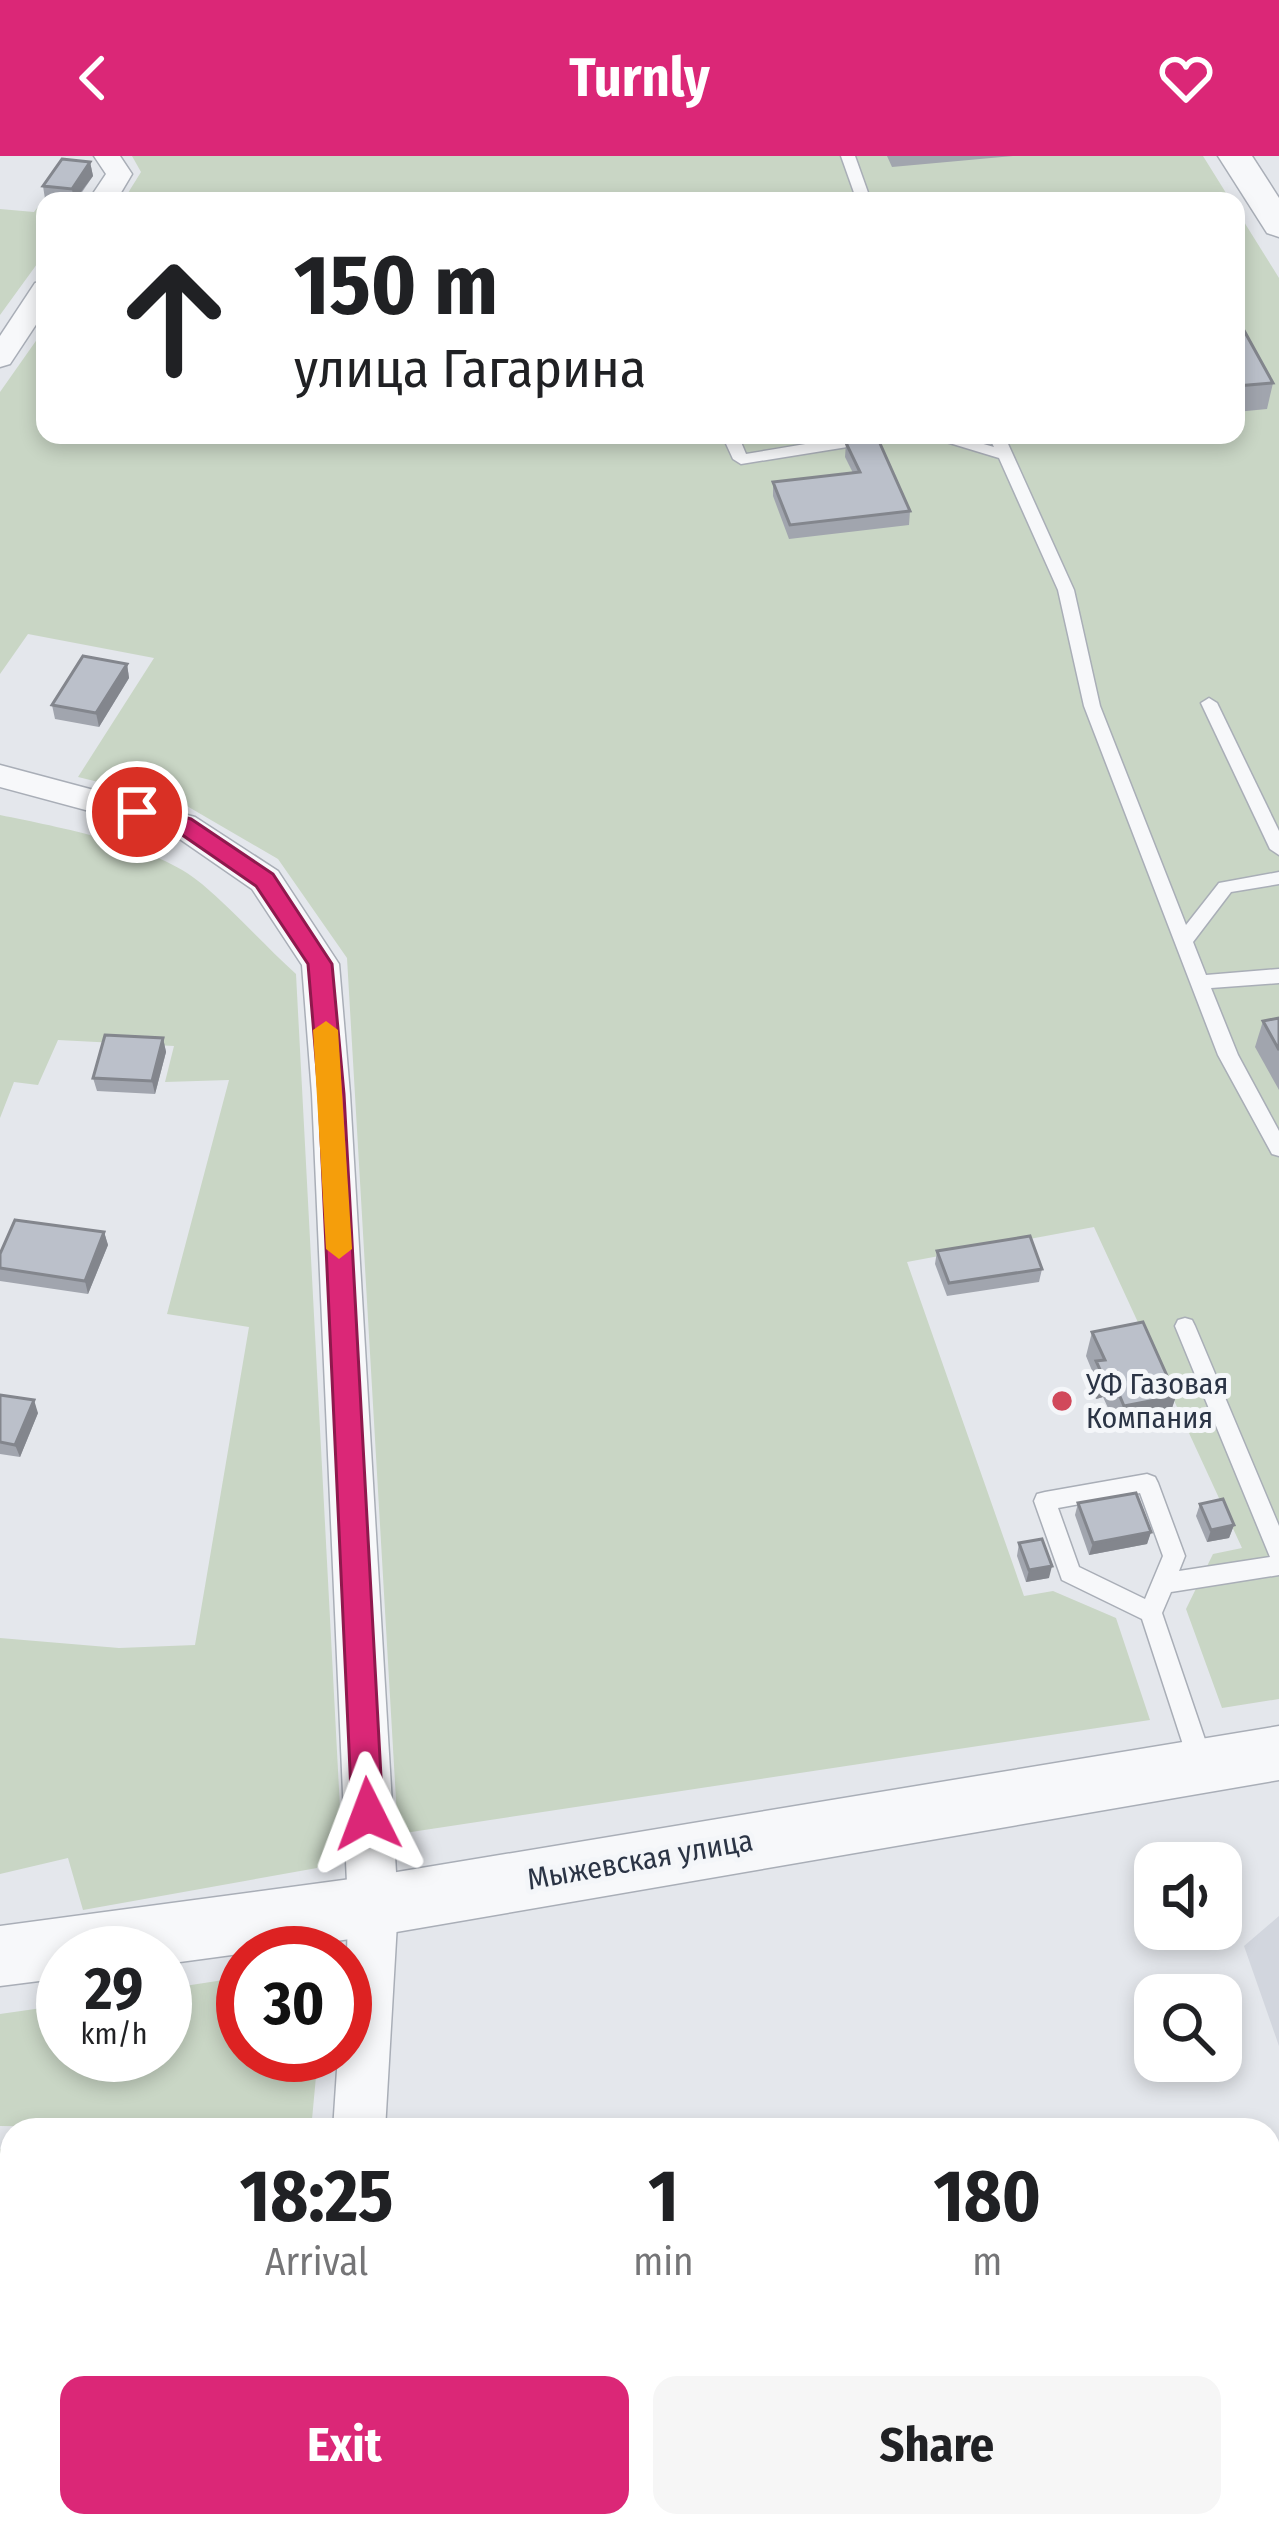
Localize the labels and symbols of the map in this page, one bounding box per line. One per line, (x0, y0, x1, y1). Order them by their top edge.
pin (86, 761, 188, 863)
place label: УФ Газовая Компания (1085, 1366, 1228, 1436)
marker: УФ Газовая Компания (1049, 1388, 1075, 1414)
position arrow (305, 1751, 431, 1877)
street label: Мыжевская улица (524, 1822, 756, 1898)
speed limit sign: 30 (216, 1926, 372, 2082)

